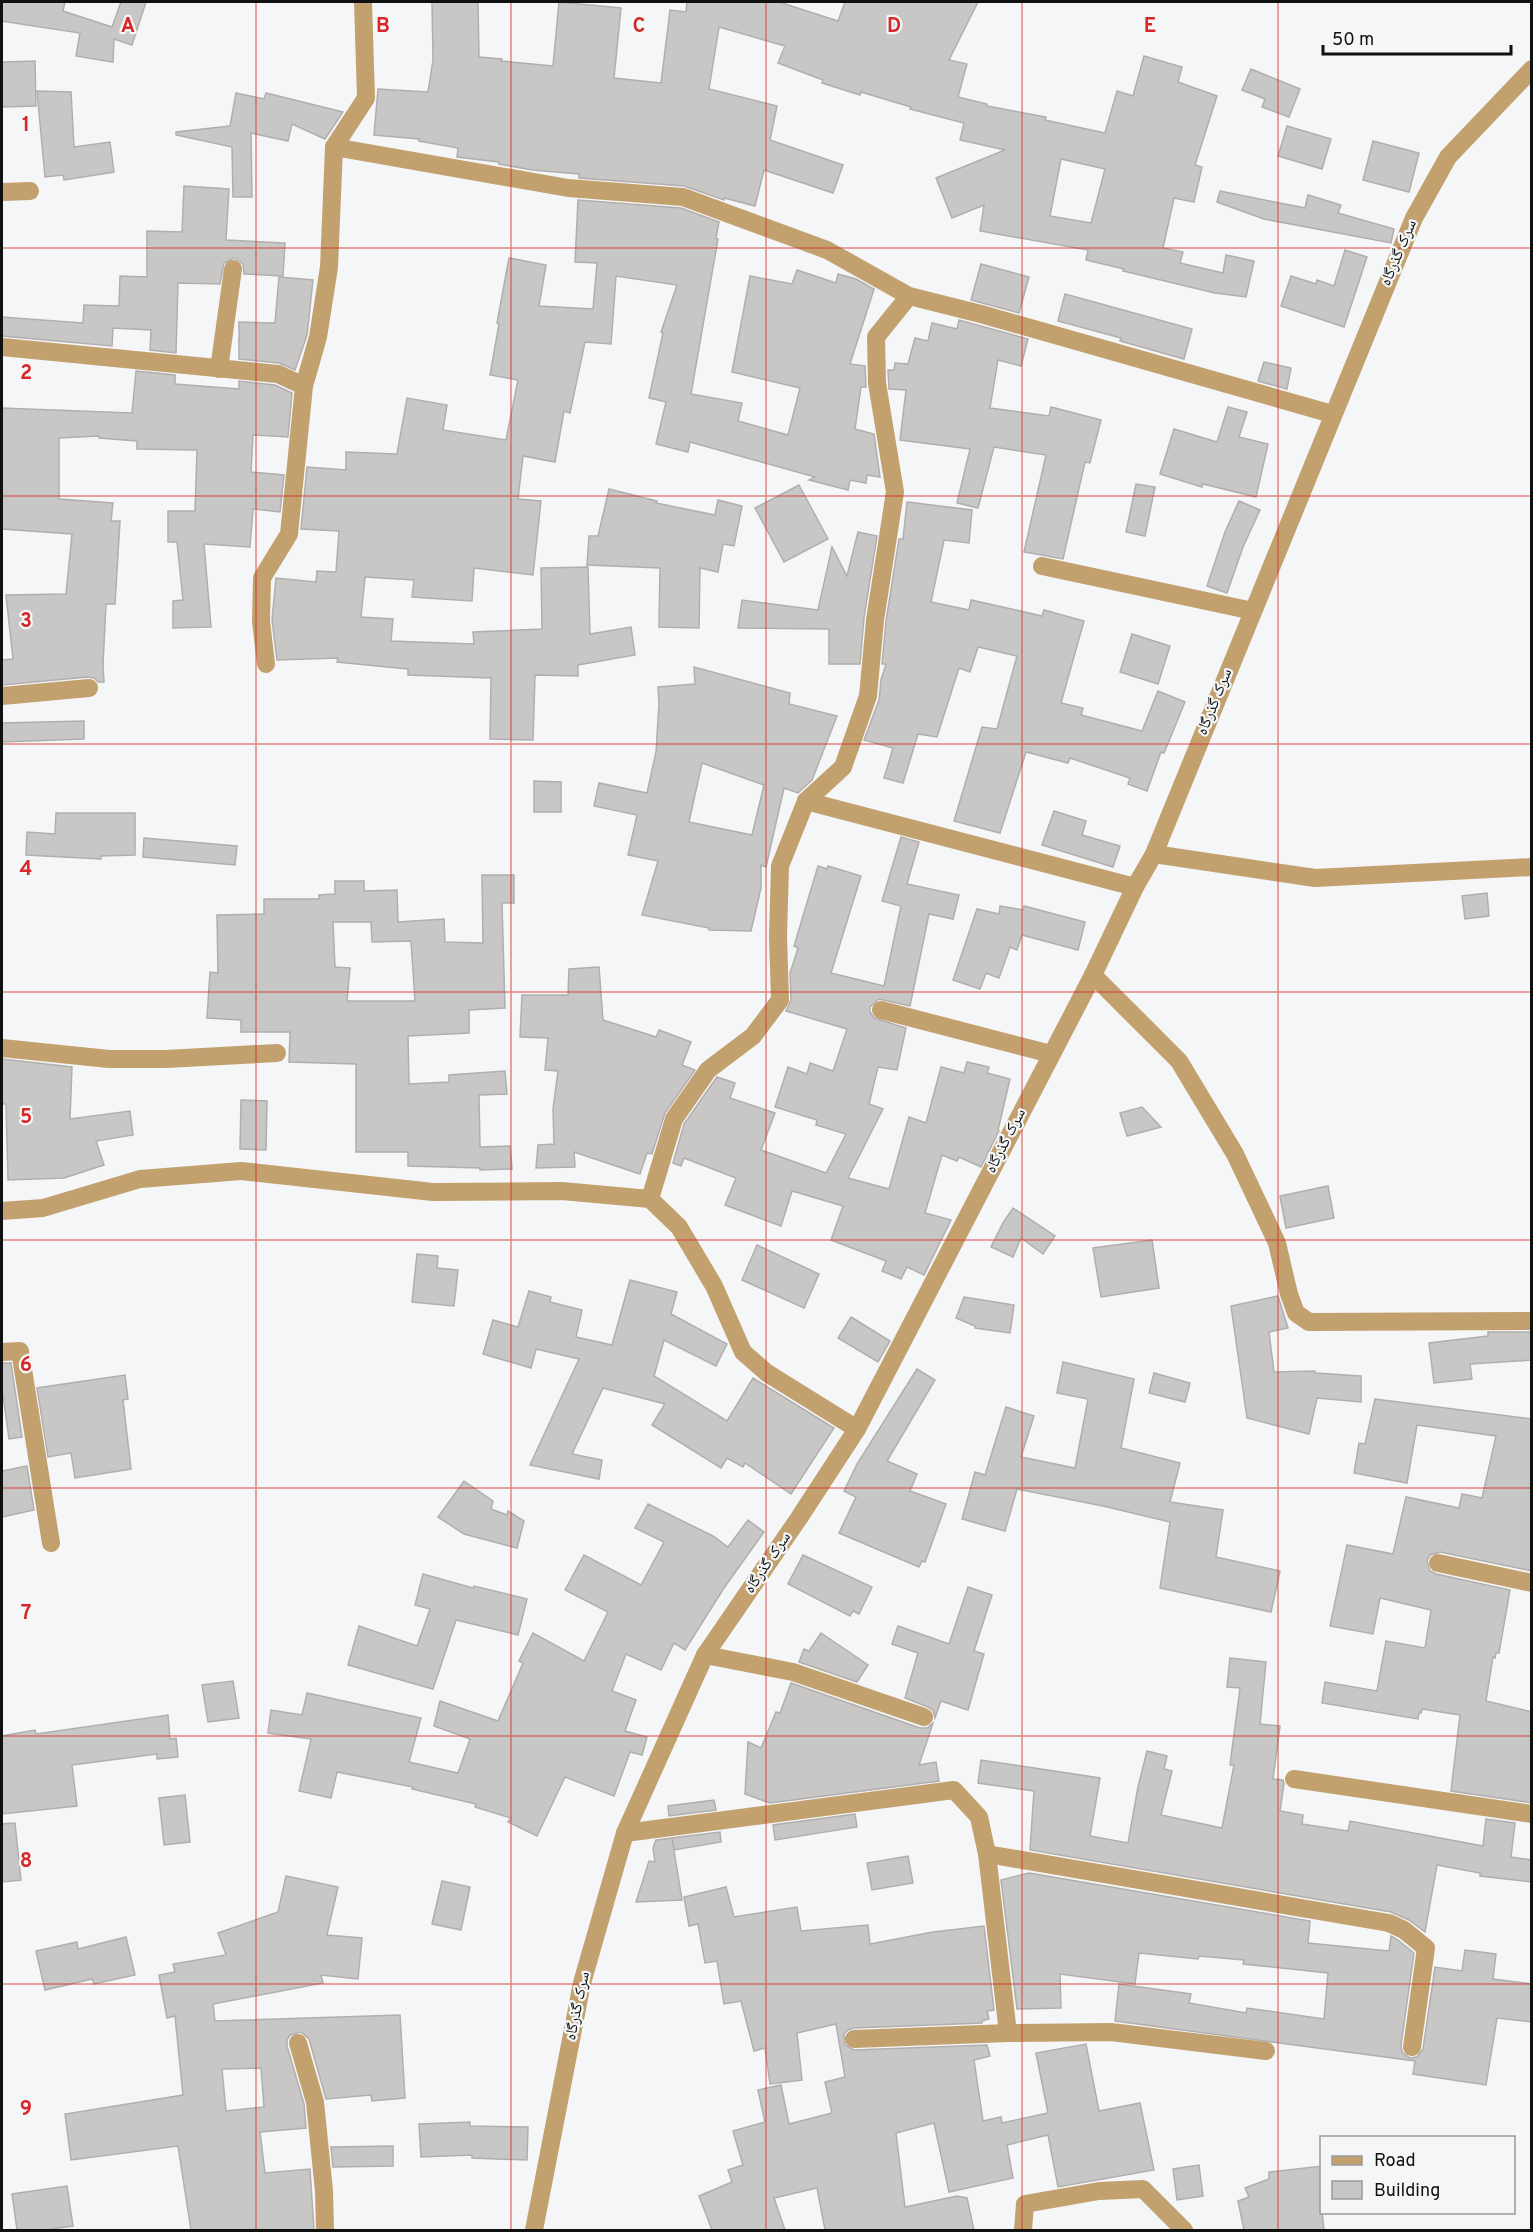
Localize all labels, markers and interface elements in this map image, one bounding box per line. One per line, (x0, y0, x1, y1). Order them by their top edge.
text: A (121, 14, 135, 40)
text: B (376, 14, 390, 40)
text: C (633, 14, 645, 40)
text: D (887, 14, 901, 40)
text: E (1144, 14, 1156, 40)
scale bar (1323, 18, 1510, 56)
text: 50 m (1332, 29, 1374, 52)
text: 1 (22, 113, 30, 139)
street label: سرک گذرگاه (1376, 217, 1422, 289)
text: 2 (20, 361, 32, 387)
text: 3 (20, 609, 32, 635)
street label: سرک گذرگاه (1193, 666, 1237, 738)
text: 4 (20, 857, 32, 883)
text: 5 (20, 1105, 32, 1131)
street label: سرک گذرگاه (981, 1105, 1031, 1177)
text: 6 (20, 1353, 32, 1379)
street label: سرک گذرگاه (740, 1528, 796, 1598)
text: 7 (21, 1601, 31, 1627)
text: 8 (20, 1849, 32, 1875)
street label: سرک گذرگاه (561, 1970, 595, 2042)
text: 9 (20, 2097, 32, 2123)
legend (1320, 2136, 1515, 2214)
text: Road (1374, 2150, 1416, 2173)
text: Building (1374, 2180, 1440, 2203)

